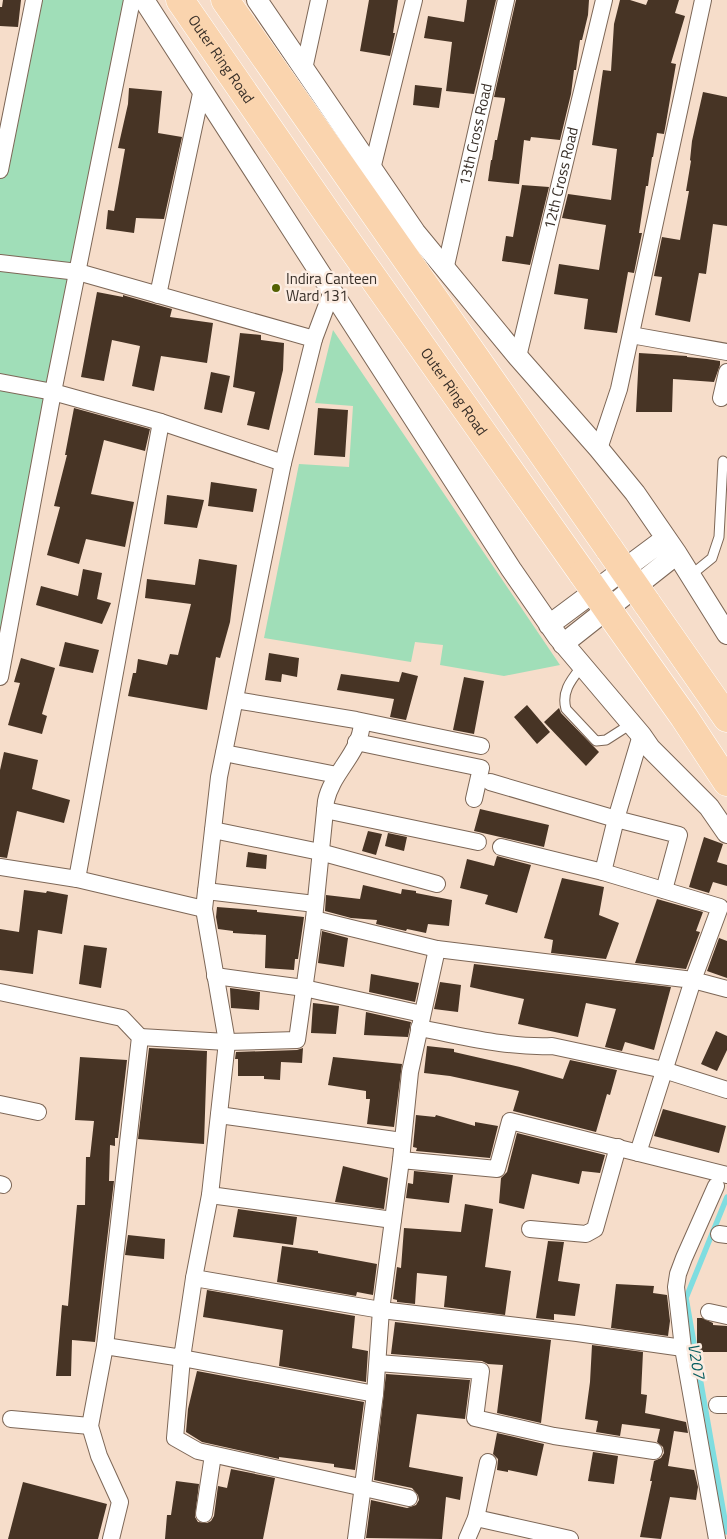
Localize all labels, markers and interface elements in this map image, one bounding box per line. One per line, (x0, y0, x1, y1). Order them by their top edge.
street label: Outer Ring Road (183, 10, 260, 108)
street label: 13th Cross Road (452, 81, 498, 188)
street label: 12th Cross Road (537, 125, 584, 231)
place label: Indira Canteen Ward 131 (286, 267, 377, 307)
marker: Indira Canteen Ward 131 (270, 282, 282, 294)
street label: Outer Ring Road (415, 343, 494, 440)
water label: V207 (682, 1341, 712, 1383)

